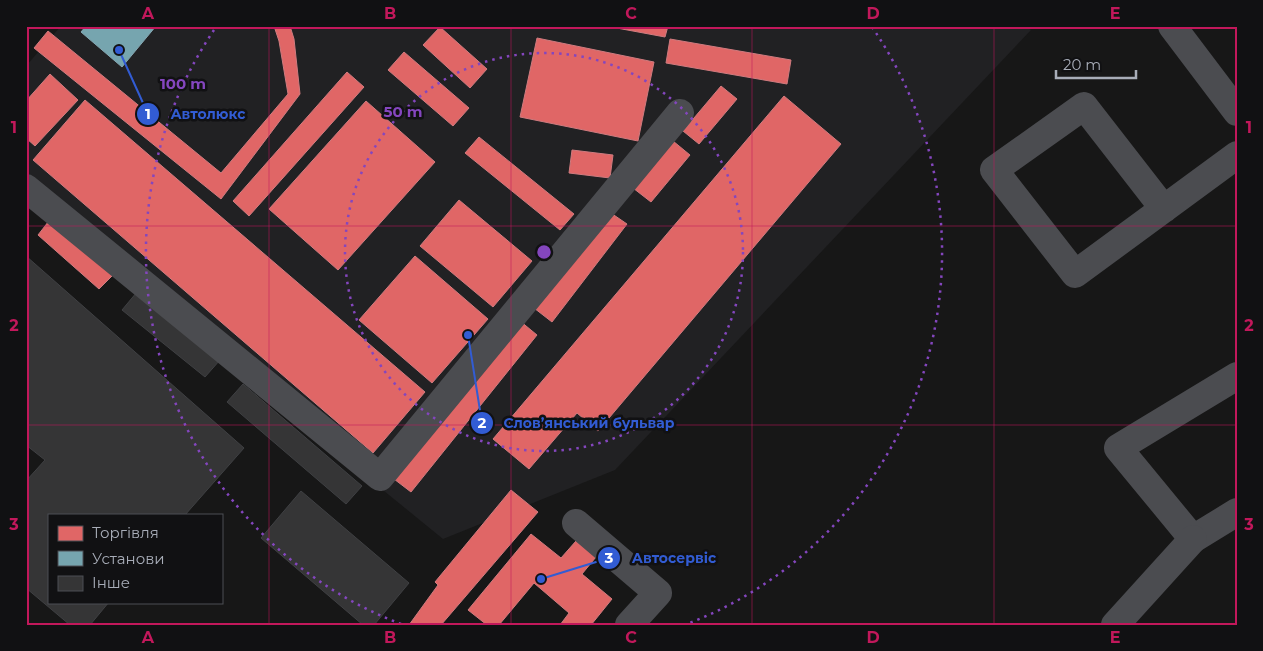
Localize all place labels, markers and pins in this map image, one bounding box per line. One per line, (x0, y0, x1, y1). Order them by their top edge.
callout: Автолюкс (135, 99, 256, 128)
centre of rings (535, 243, 553, 261)
callout: Слов’янський бульвар (469, 408, 685, 437)
callout: Автосервіс (597, 544, 726, 573)

